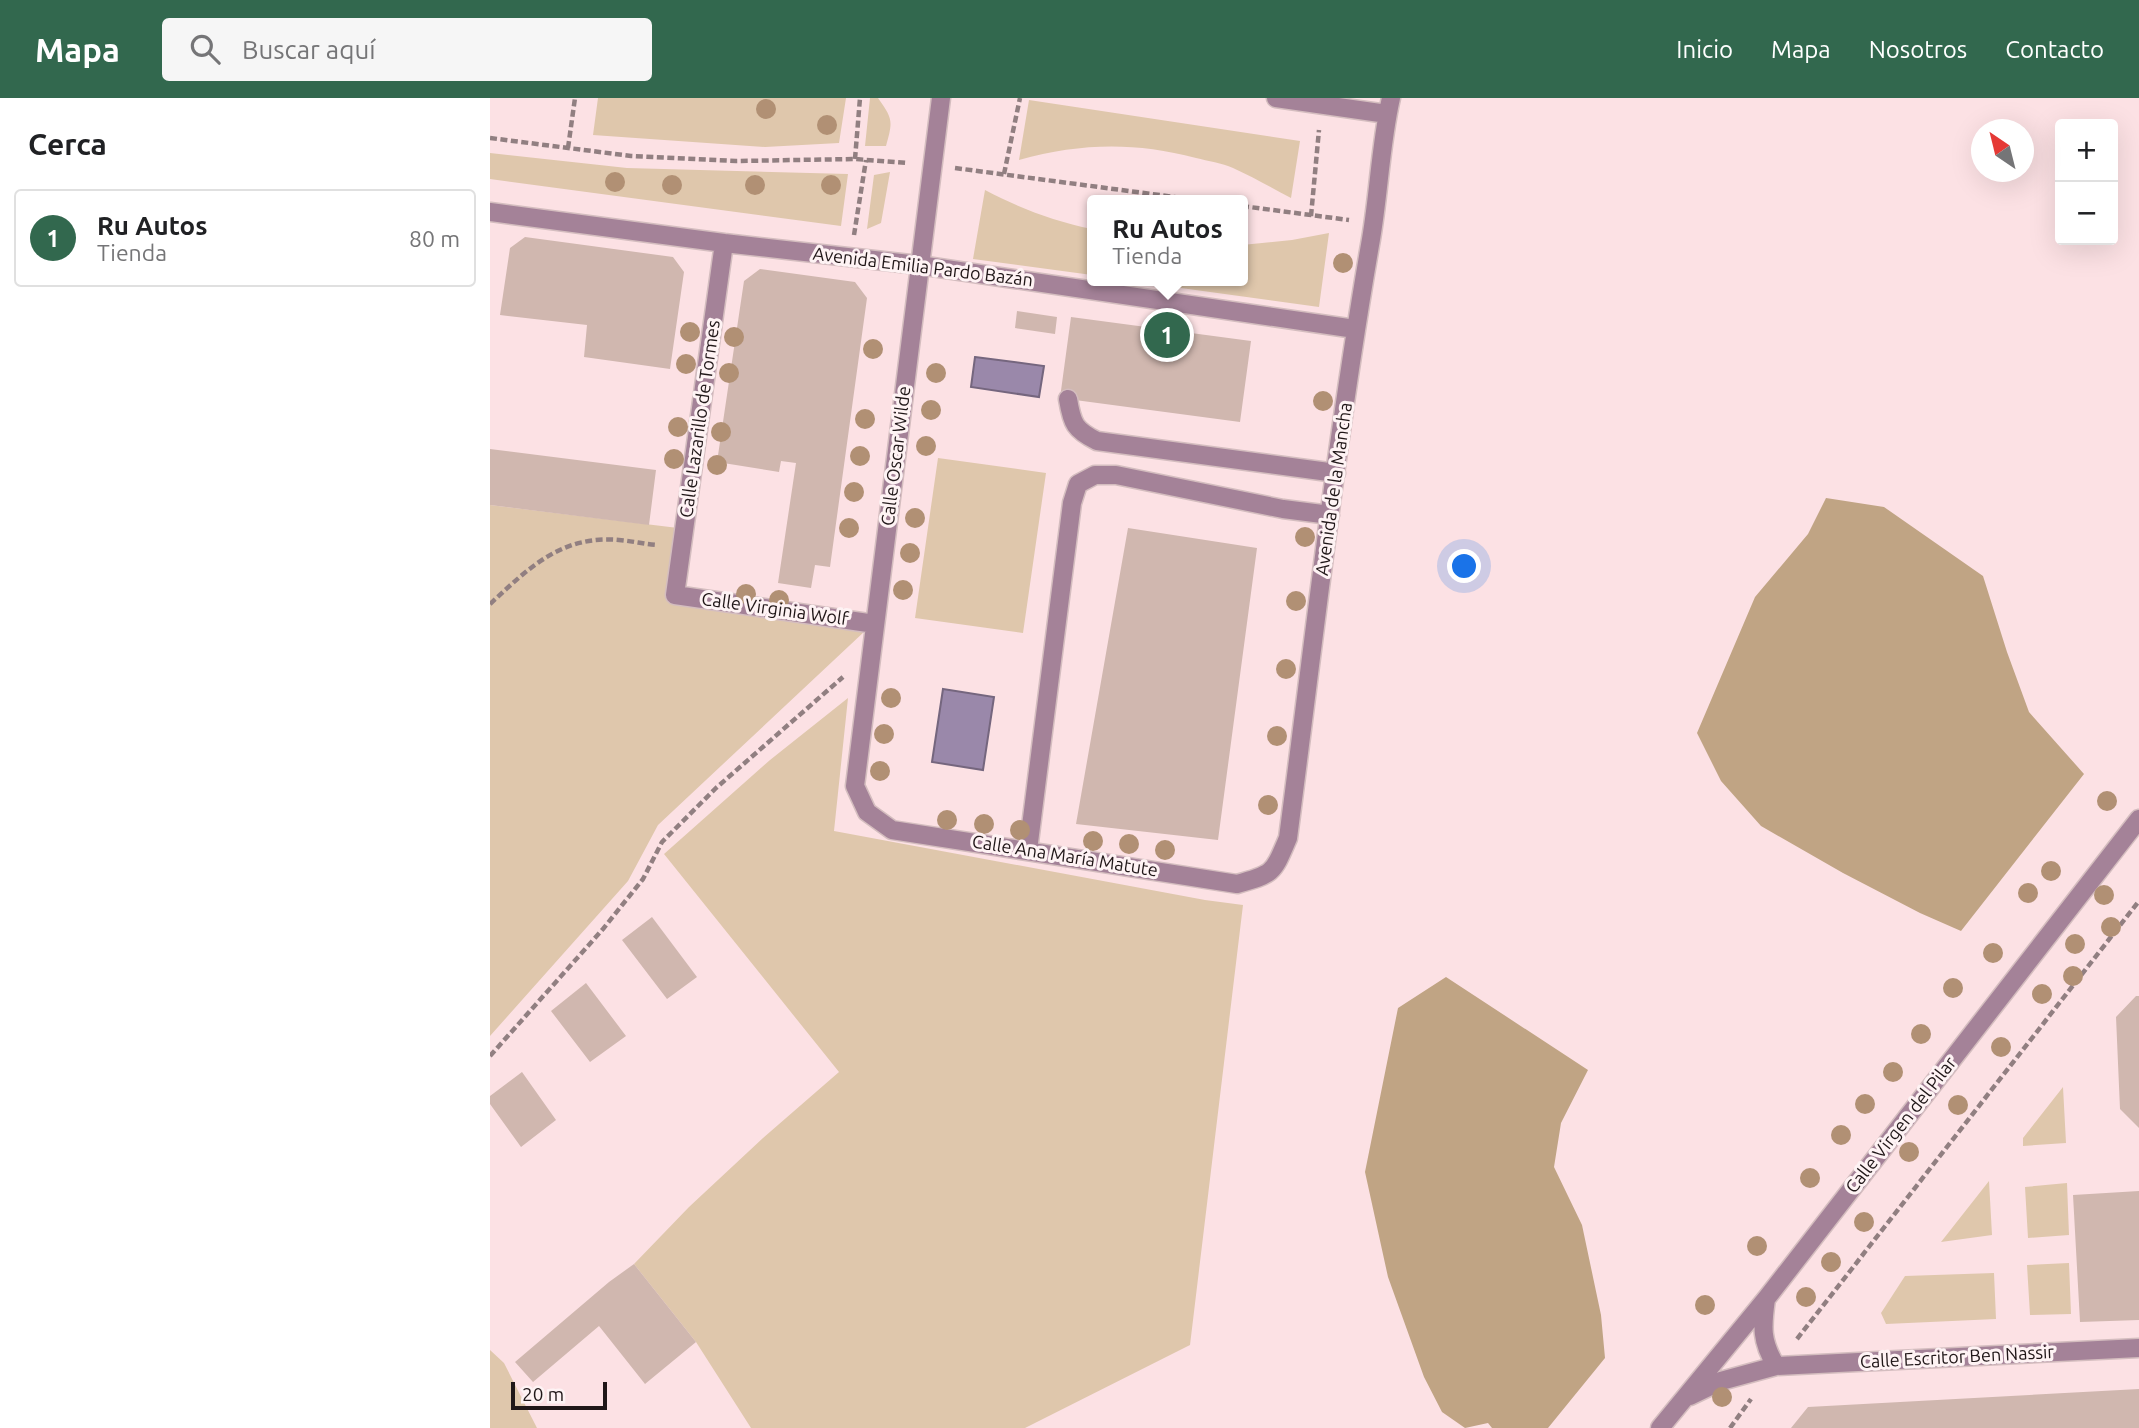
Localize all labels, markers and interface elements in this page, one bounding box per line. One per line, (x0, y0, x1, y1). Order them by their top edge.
search box (162, 18, 652, 81)
icon: search (186, 30, 224, 68)
text: Mapa (35, 31, 120, 68)
text: Buscar aquí (242, 35, 376, 64)
text: Inicio (1676, 36, 1733, 63)
text: Mapa (1771, 36, 1831, 63)
text: Nosotros (1869, 36, 1967, 63)
text: Contacto (2005, 36, 2104, 63)
north arrow (1971, 119, 2034, 182)
map controls (2055, 119, 2118, 245)
button: + (2055, 119, 2118, 182)
text: Cerca (28, 127, 107, 161)
button: − (2055, 182, 2118, 245)
popup (1087, 195, 1248, 286)
text: Ru Autos (97, 211, 207, 240)
text: Ru Autos (1112, 214, 1223, 243)
text: 1 (47, 226, 59, 251)
text: 80 m (409, 226, 460, 251)
text: Tienda (97, 240, 167, 265)
street label: Avenida Emilia Pardo Bazán (812, 243, 1034, 289)
text: Tienda (1112, 243, 1182, 268)
pin: 1 (1144, 309, 1190, 361)
street label: Calle Lazarillo de Tormes (675, 319, 723, 519)
street label: Calle Oscar Wilde (877, 385, 914, 527)
street label: Avenida de la Mancha (1311, 401, 1355, 577)
your location (1447, 549, 1481, 583)
street label: Calle Virginia Wolf (700, 588, 850, 628)
street label: Calle Ana María Matute (971, 830, 1159, 880)
street label: Calle Virgen del Pilar (1841, 1052, 1960, 1196)
street label: Calle Escritor Ben Nassir (1859, 1341, 2055, 1371)
scale bar (511, 1379, 607, 1411)
text: 20 m (522, 1383, 564, 1405)

